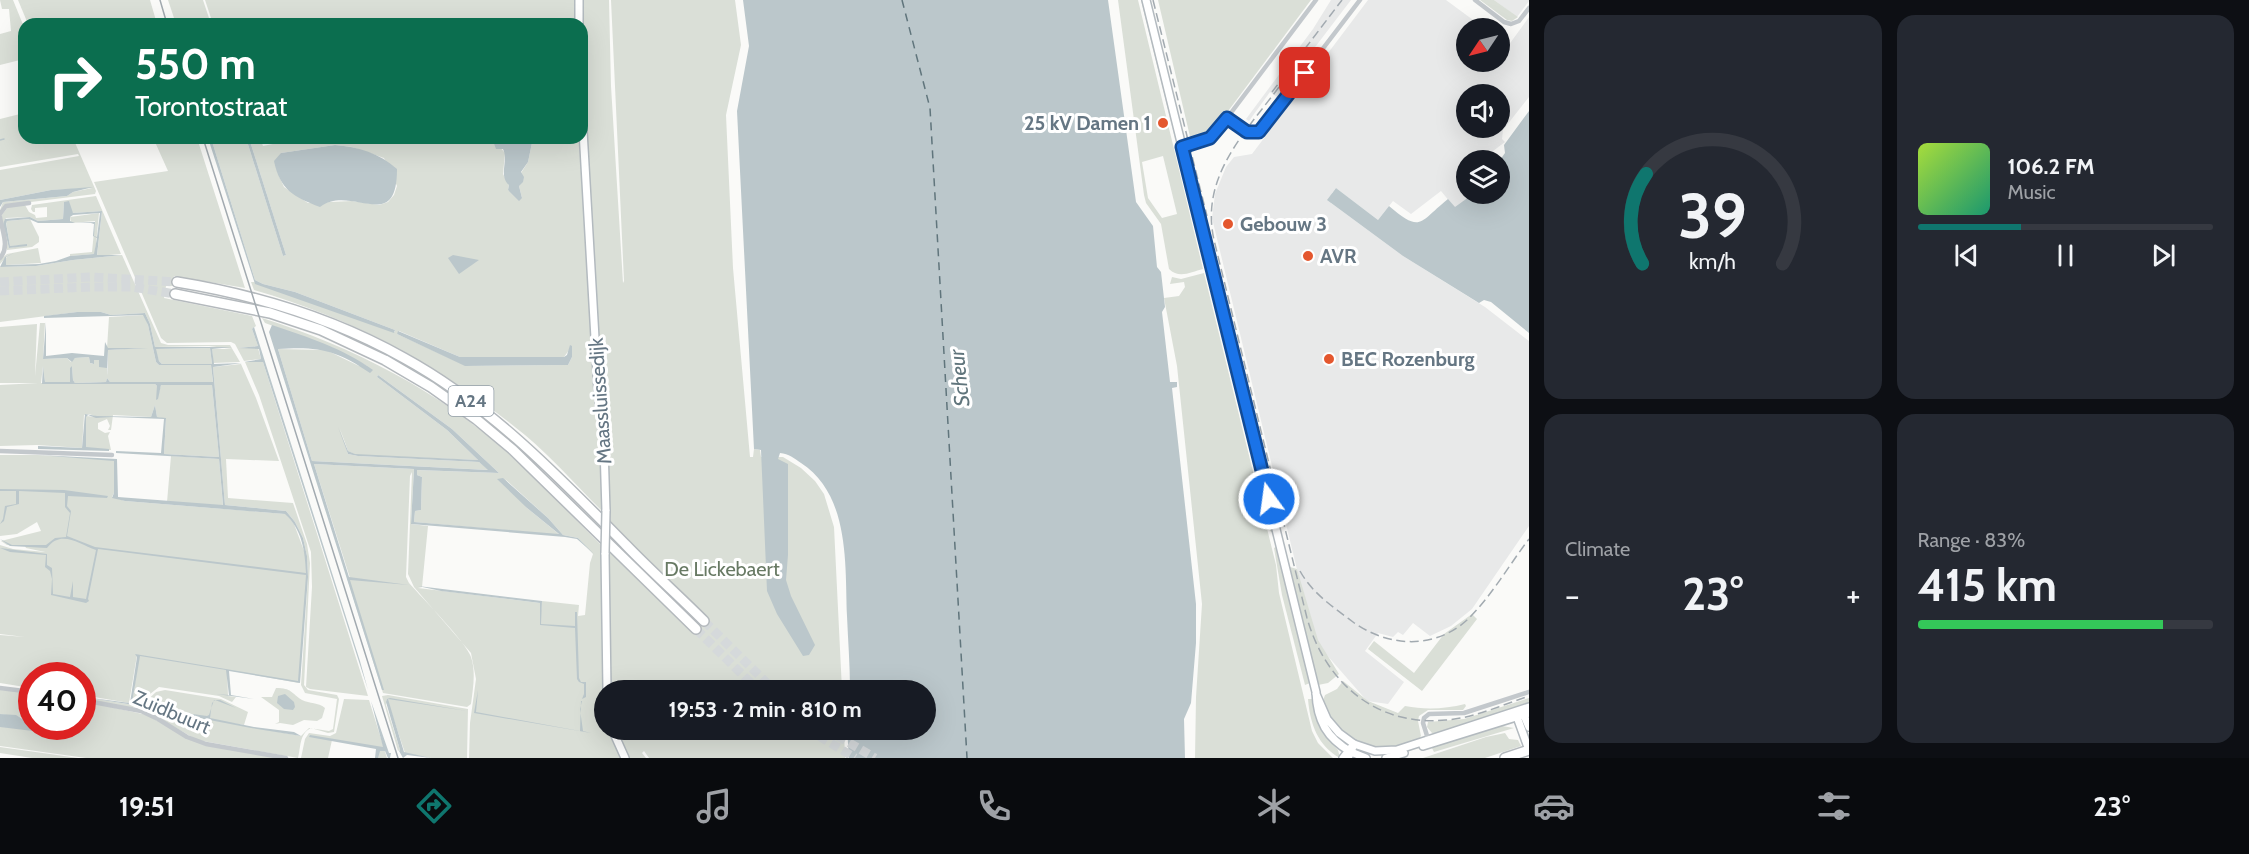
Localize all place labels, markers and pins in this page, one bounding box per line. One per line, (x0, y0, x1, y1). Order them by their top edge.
pin (1279, 47, 1330, 98)
place label: 25 kV Damen 1 (1024, 111, 1151, 135)
marker: 25 kV Damen 1 (1156, 116, 1170, 130)
place label: Gebouw 3 (1240, 212, 1327, 236)
marker: Gebouw 3 (1221, 217, 1235, 231)
place label: AVR (1320, 244, 1357, 268)
marker: AVR (1301, 249, 1315, 263)
place label: BEC Rozenburg (1341, 347, 1474, 371)
marker: BEC Rozenburg (1322, 352, 1336, 366)

